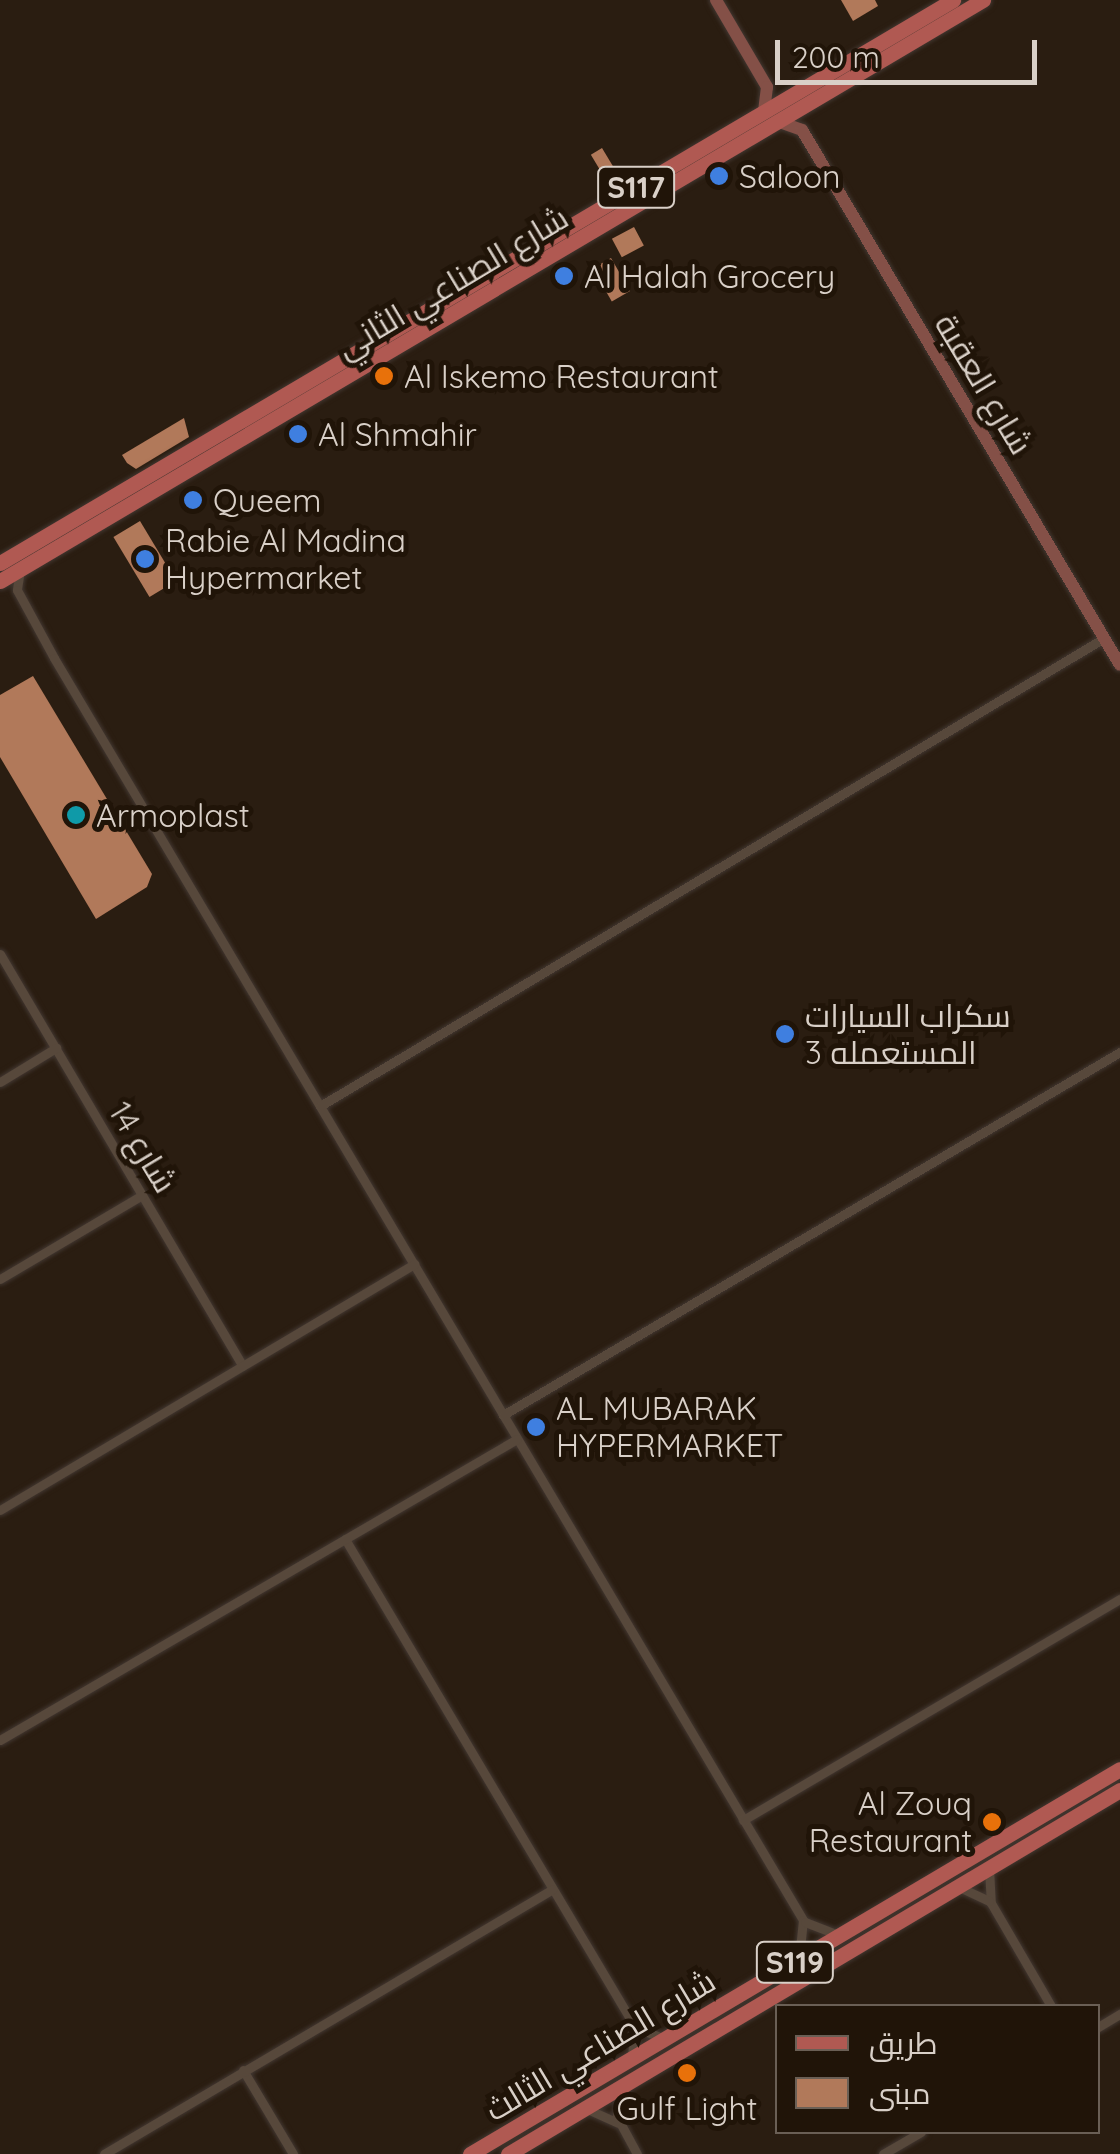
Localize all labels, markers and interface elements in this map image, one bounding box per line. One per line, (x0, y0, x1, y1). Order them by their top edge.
scale bar (780, 20, 1042, 82)
text: 200 m (792, 38, 880, 76)
place label: Saloon (739, 157, 841, 195)
road number: S117 (596, 162, 676, 212)
marker: Saloon (708, 165, 730, 187)
street label: شارع الصناعي الثاني (329, 198, 575, 366)
place label: Al Halah Grocery (584, 257, 835, 295)
marker: Al Halah Grocery (553, 265, 575, 287)
street label: شارع العقبة (927, 307, 1041, 461)
place label: Al Iskemo Restaurant (404, 357, 719, 395)
marker: Al Iskemo Restaurant (373, 365, 395, 387)
place label: Al Shmahir (318, 415, 477, 453)
marker: Al Shmahir (287, 423, 309, 445)
place label: Queem (213, 481, 321, 519)
marker: Queem (182, 489, 204, 511)
place label: Rabie Al Madina Hypermarket (165, 522, 406, 597)
marker: Rabie Al Madina Hypermarket (134, 548, 156, 570)
place label: Armoplast (96, 796, 250, 834)
marker: Armoplast (65, 804, 87, 826)
place label: سكراب السيارات المستعمله 3 (805, 997, 1011, 1072)
marker: سكراب السيارات المستعمله 3 (774, 1023, 796, 1045)
street label: شارع 14 (101, 1095, 185, 1199)
place label: AL MUBARAK HYPERMARKET (556, 1390, 783, 1465)
marker: AL MUBARAK HYPERMARKET (525, 1416, 547, 1438)
place label: Al Zouq Restaurant (809, 1785, 972, 1860)
marker: Al Zouq Restaurant (981, 1811, 1003, 1833)
road number: S119 (755, 1937, 835, 1987)
street label: شارع الصناعي الثالث (478, 1961, 722, 2129)
legend (775, 2004, 1100, 2134)
text: طريق (869, 2024, 938, 2062)
marker: Gulf Light (676, 2062, 698, 2084)
text: مبنى (869, 2074, 930, 2112)
place label: Gulf Light (617, 2089, 757, 2127)

